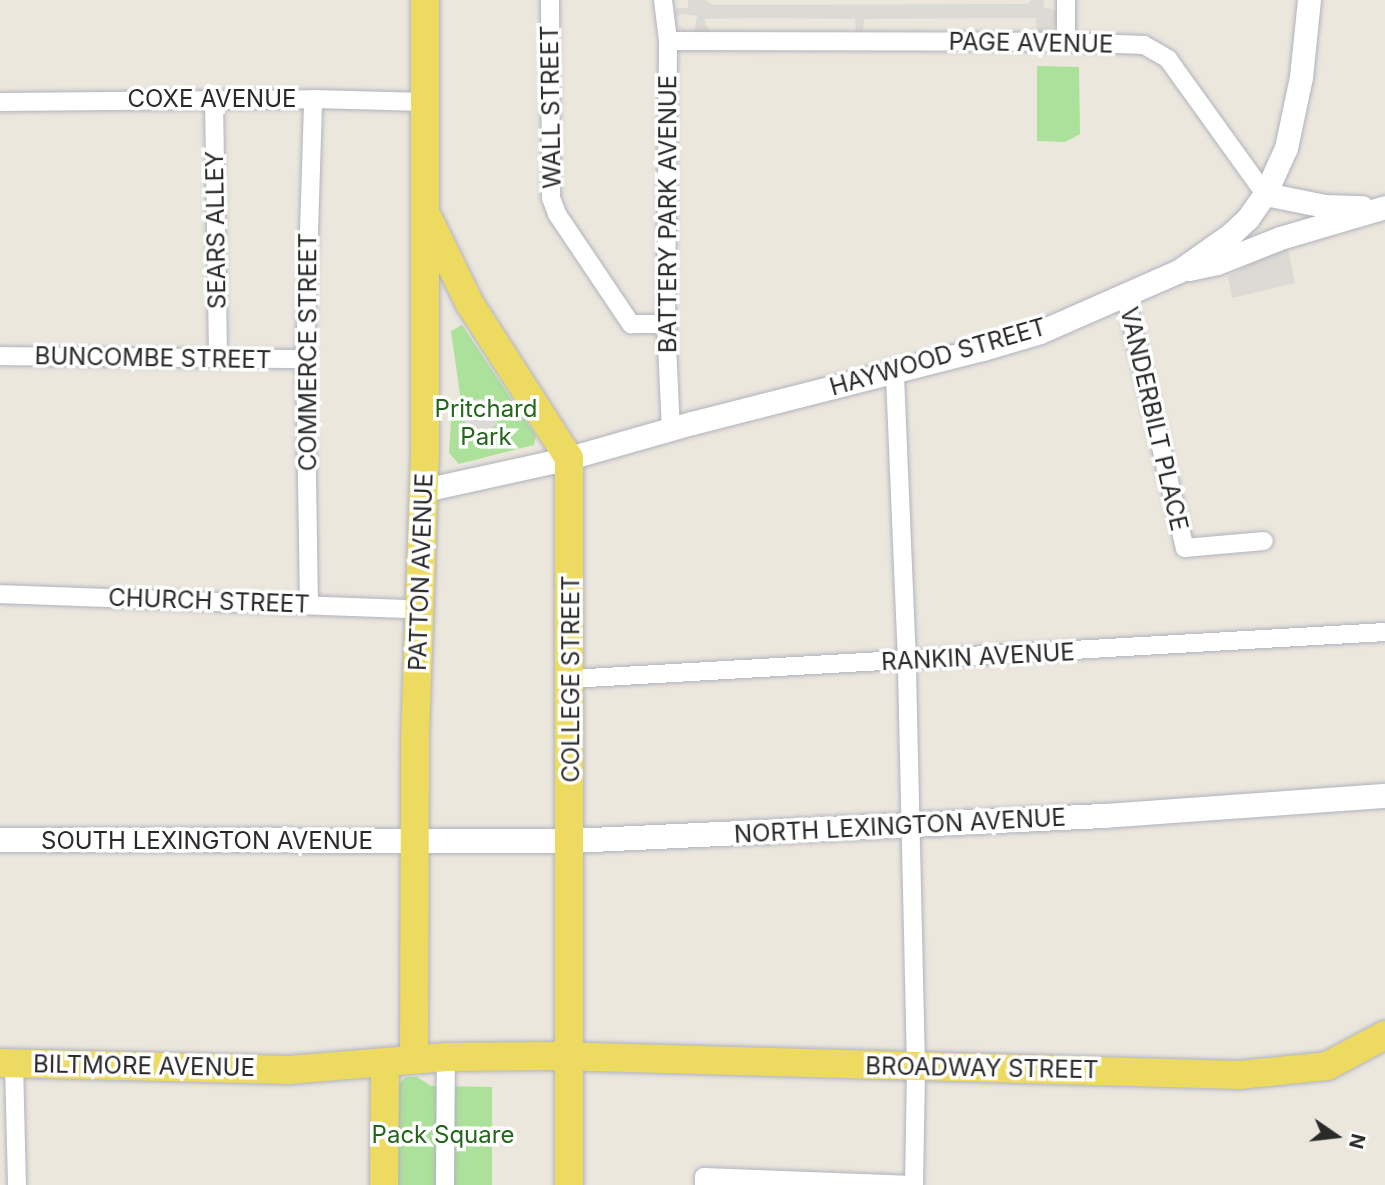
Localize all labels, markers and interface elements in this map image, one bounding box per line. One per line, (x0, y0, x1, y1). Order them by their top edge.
street label: WALL STREET (535, 25, 567, 189)
street label: PAGE AVENUE (948, 27, 1114, 59)
street label: BATTERY PARK AVENUE (654, 75, 682, 353)
street label: COXE AVENUE (128, 85, 296, 113)
street label: SEARS ALLEY (200, 151, 232, 309)
street label: COMMERCE STREET (294, 233, 322, 471)
street label: VANDERBILT PLACE (1114, 304, 1194, 534)
street label: HAYWOOD STREET (826, 312, 1050, 402)
street label: BUNCOMBE STREET (34, 342, 272, 374)
park label: Pritchard Park (435, 395, 537, 451)
street label: PATTON AVENUE (403, 473, 439, 671)
street label: COLLEGE STREET (557, 575, 585, 783)
street label: CHURCH STREET (108, 583, 310, 619)
street label: RANKIN AVENUE (881, 638, 1075, 676)
street label: NORTH LEXINGTON AVENUE (733, 803, 1067, 849)
street label: SOUTH LEXINGTON AVENUE (41, 827, 373, 855)
street label: BILTMORE AVENUE (33, 1050, 255, 1082)
street label: BROADWAY STREET (865, 1052, 1099, 1084)
north arrow (1301, 1101, 1371, 1171)
park label: Pack Square (372, 1121, 514, 1149)
text: N (1344, 1131, 1370, 1151)

